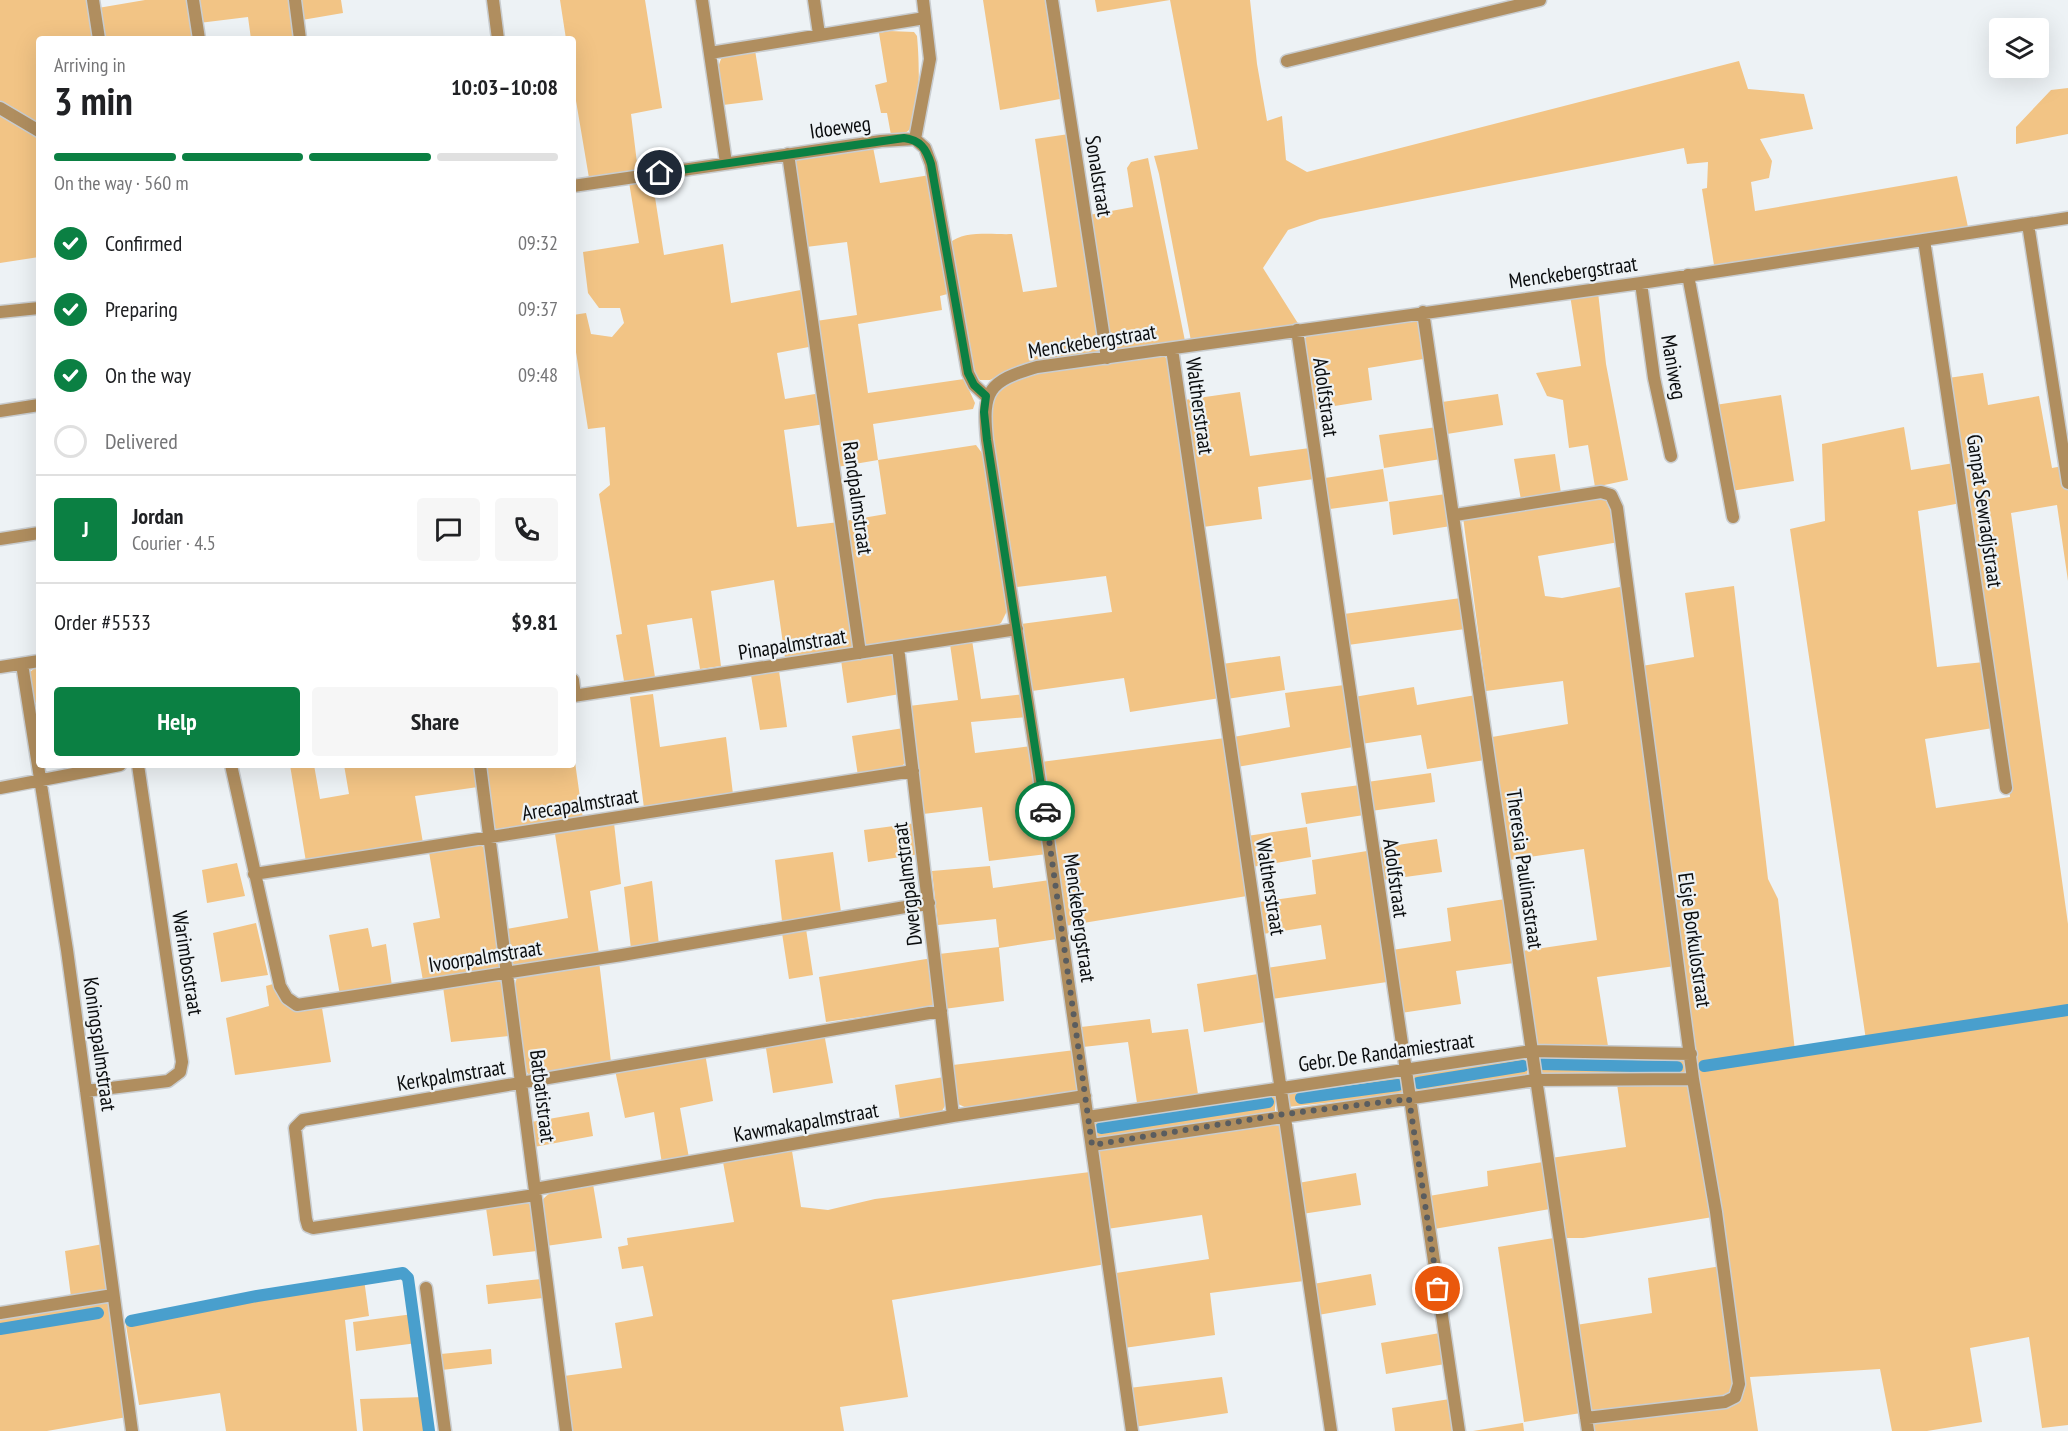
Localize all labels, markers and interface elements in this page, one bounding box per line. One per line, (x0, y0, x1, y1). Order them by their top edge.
map controls (1989, 18, 2049, 78)
button: layers (1989, 18, 2049, 78)
text: Arriving in (54, 52, 126, 78)
text: 10:03–10:08 (451, 73, 558, 101)
text: 3 min (54, 75, 133, 126)
street label: Idoeweg (808, 109, 872, 145)
street label: Sonalstraat (1079, 134, 1119, 219)
pin (634, 147, 685, 198)
icon: home (643, 156, 676, 189)
text: On the way · 560 m (54, 170, 189, 196)
icon: check (54, 227, 87, 260)
text: Confirmed (105, 229, 182, 257)
text: 09:32 (518, 230, 558, 256)
street label: Menckebergstraat (1507, 250, 1639, 294)
icon: check (54, 293, 87, 326)
text: Preparing (105, 295, 178, 323)
text: 09:37 (518, 296, 558, 322)
street label: Menckebergstraat (1026, 318, 1158, 364)
street label: Maniweg (1655, 332, 1693, 402)
street label: Waltherstraat (1180, 356, 1220, 456)
street label: Adolfstraat (1307, 356, 1345, 439)
icon: check (54, 359, 87, 392)
text: On the way (105, 361, 191, 389)
text: 09:48 (518, 362, 558, 388)
text: Delivered (105, 427, 178, 455)
street label: Ganpat Sewradjstraat (1961, 433, 2009, 590)
street label: Randpalmstraat (837, 440, 879, 557)
button: chat (417, 498, 480, 561)
button: phone (495, 498, 558, 561)
text: Jordan (132, 502, 183, 530)
text: J (82, 515, 89, 543)
text: Courier · 4.5 (132, 530, 216, 556)
text: Order #5533 (54, 608, 151, 636)
text: $9.81 (511, 608, 558, 636)
street label: Pinapalmstraat (736, 622, 848, 666)
button: Help (54, 687, 300, 756)
button: Share (312, 687, 558, 756)
street label: Arecapalmstraat (520, 781, 640, 827)
courier (1015, 781, 1075, 841)
street label: Theresia Paulinastraat (1500, 787, 1550, 951)
icon: car (1029, 795, 1062, 828)
street label: Dwergpalmstraat (886, 821, 928, 947)
street label: Waltherstraat (1250, 837, 1292, 937)
street label: Adolfstraat (1377, 837, 1415, 920)
street label: Menckebergstraat (1058, 852, 1102, 984)
street label: Elsje Borkulostraat (1672, 871, 1718, 1009)
street label: Warimbostraat (166, 909, 210, 1017)
street label: Ivoorpalmstraat (426, 934, 544, 978)
street label: Koningspalmstraat (77, 975, 123, 1113)
street label: Gebr. De Randamiestraat (1296, 1026, 1476, 1078)
street label: Batbatistraat (524, 1048, 562, 1144)
street label: Kerkpalmstraat (395, 1053, 507, 1097)
street label: Kawmakapalmstraat (731, 1096, 881, 1148)
pin (1412, 1263, 1463, 1314)
icon: bag (1421, 1272, 1454, 1305)

